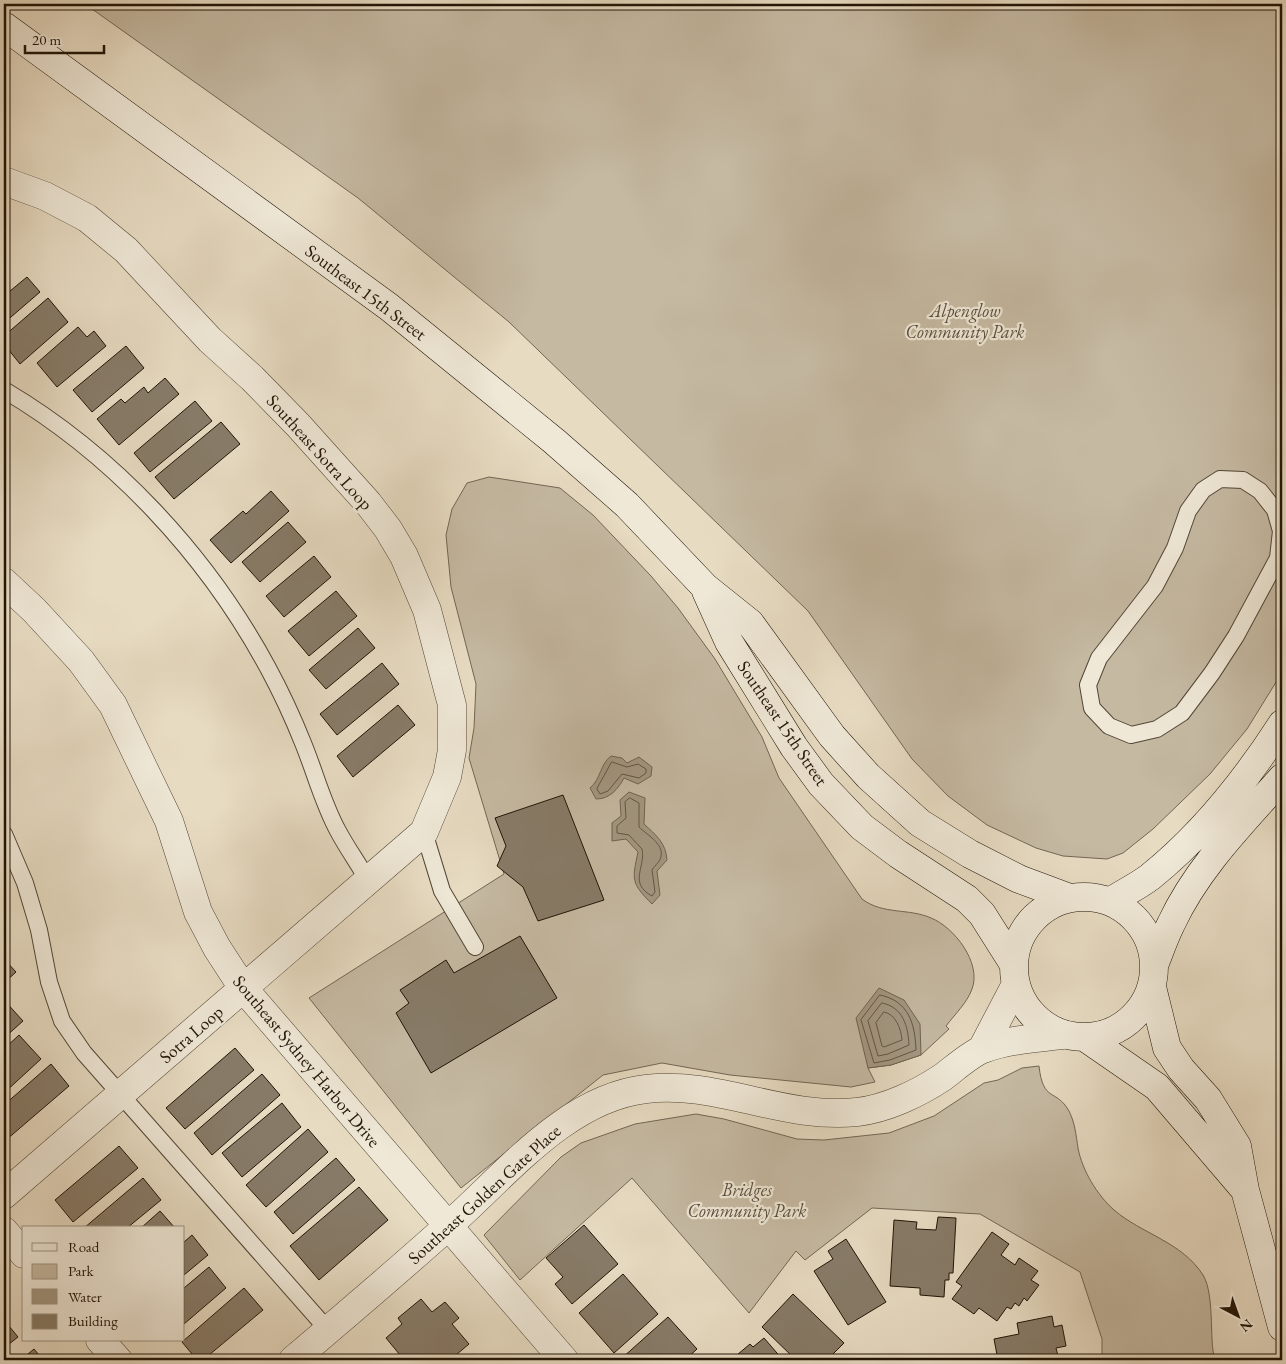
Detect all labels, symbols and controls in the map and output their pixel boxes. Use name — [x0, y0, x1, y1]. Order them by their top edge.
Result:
scale bar — [25, 22, 104, 54]
text: 20 m — [32, 30, 61, 49]
street label: Southeast 15th Street — [301, 239, 432, 345]
park label: Alpenglow Community Park — [906, 299, 1024, 344]
street label: Southeast Sotra Loop — [262, 389, 378, 515]
street label: Southeast 15th Street — [733, 656, 834, 790]
street label: Southeast Sydney Harbor Drive — [228, 970, 386, 1152]
street label: Sotra Loop — [154, 1000, 228, 1068]
street label: Southeast Golden Gate Place — [403, 1119, 565, 1269]
park label: Bridges Community Park — [688, 1178, 806, 1223]
legend — [22, 1226, 185, 1342]
text: Road — [68, 1237, 100, 1256]
text: Park — [68, 1261, 95, 1280]
text: Water — [68, 1287, 102, 1306]
north arrow — [1214, 1292, 1264, 1342]
text: Building — [68, 1311, 118, 1330]
text: N — [1236, 1315, 1257, 1337]

